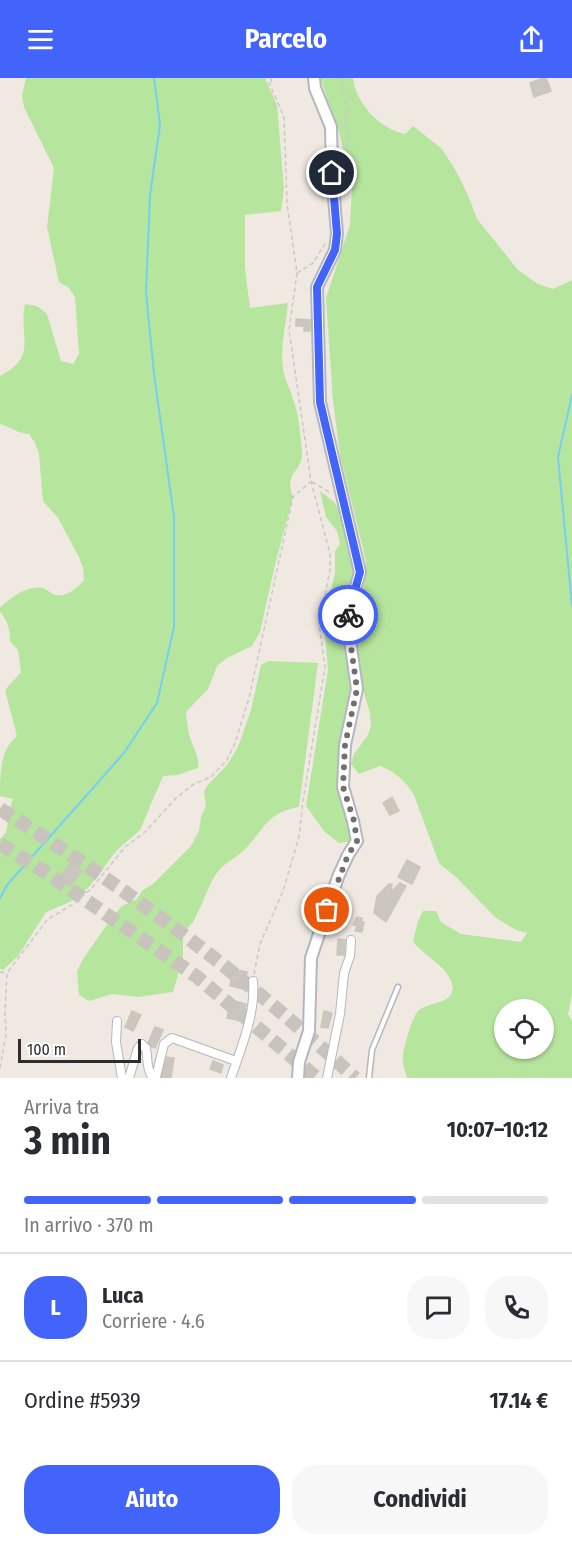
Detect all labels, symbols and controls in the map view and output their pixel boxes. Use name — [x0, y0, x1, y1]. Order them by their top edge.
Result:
icon: menu — [24, 23, 57, 56]
text: Parcelo — [245, 23, 327, 55]
icon: share — [515, 23, 548, 56]
pin — [306, 147, 357, 198]
icon: home — [315, 156, 348, 189]
courier — [318, 585, 378, 645]
icon: bike — [332, 599, 365, 632]
pin — [301, 884, 352, 935]
icon: bag — [310, 893, 343, 926]
map controls — [494, 999, 554, 1059]
button: locate — [494, 999, 554, 1059]
scale bar — [18, 1036, 141, 1064]
text: 100 m — [27, 1040, 66, 1059]
text: Arriva tra — [24, 1095, 99, 1119]
text: 10:07–10:12 — [447, 1116, 548, 1143]
text: 3 min — [24, 1118, 111, 1164]
text: In arrivo · 370 m — [24, 1213, 154, 1237]
button: chat — [407, 1276, 470, 1339]
button: phone — [485, 1276, 548, 1339]
text: Luca — [102, 1282, 144, 1309]
text: L — [50, 1294, 61, 1321]
text: Corriere · 4.6 — [102, 1309, 205, 1333]
text: Ordine #5939 — [24, 1387, 141, 1414]
text: 17.14 € — [490, 1387, 548, 1414]
button: Aiuto — [24, 1465, 280, 1534]
button: Condividi — [292, 1465, 548, 1534]

